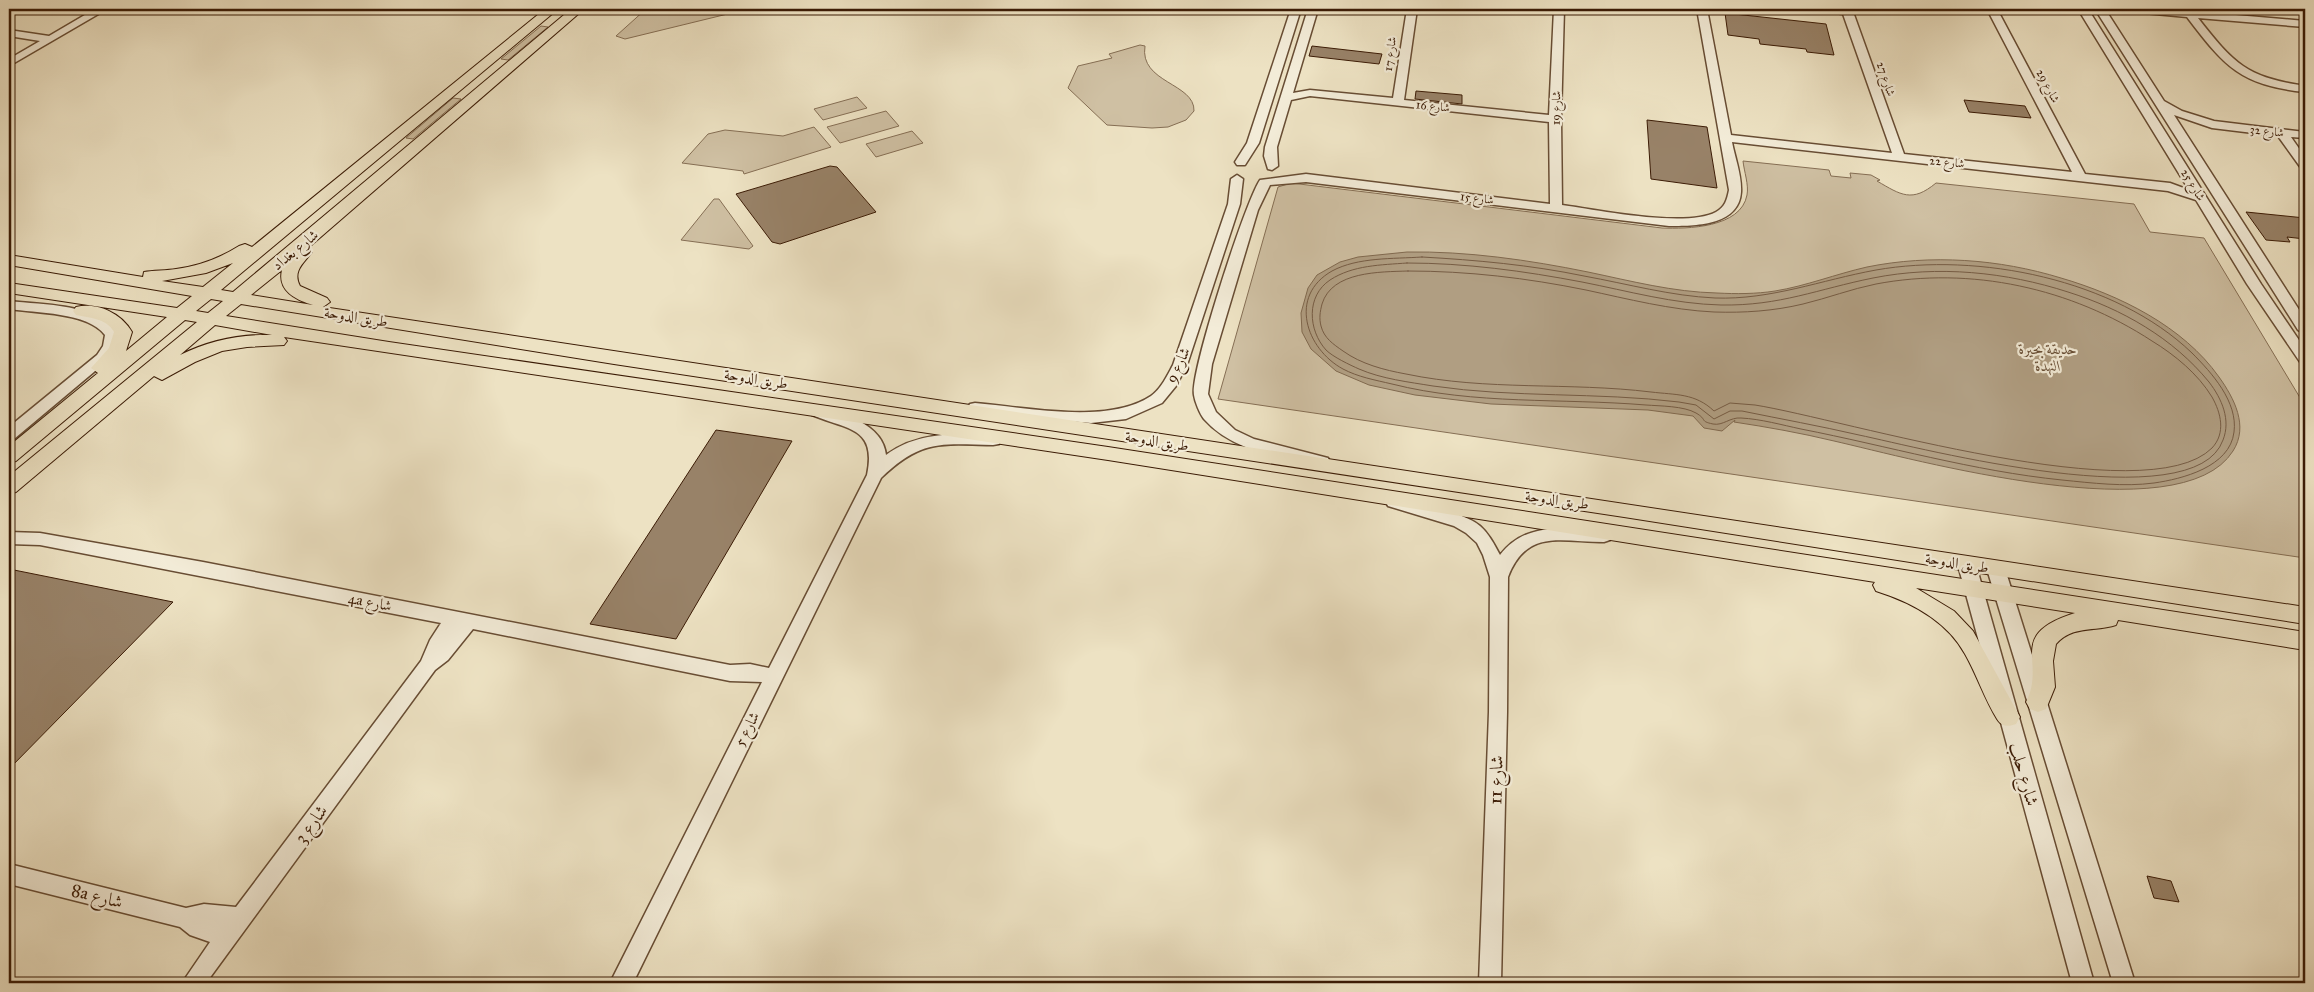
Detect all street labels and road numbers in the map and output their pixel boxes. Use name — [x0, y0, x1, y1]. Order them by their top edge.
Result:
street label: شارع 17 — [1381, 36, 1403, 73]
street label: شارع 27 — [1870, 60, 1898, 99]
street label: شارع 29 — [2030, 67, 2063, 107]
street label: شارع 19 — [1549, 90, 1567, 125]
street label: شارع 16 — [1415, 97, 1451, 119]
street label: شارع 32 — [2249, 122, 2285, 144]
street label: شارع 22 — [1928, 153, 1965, 175]
street label: شارع 25 — [2174, 167, 2208, 206]
street label: شارع 15 — [1459, 189, 1495, 211]
street label: شارع بغداد — [268, 226, 324, 277]
street label: طريق الدوحة — [323, 303, 389, 332]
street label: شارع 9 — [1162, 344, 1198, 387]
street label: طريق الدوحة — [723, 365, 789, 394]
street label: طريق الدوحة — [1124, 427, 1190, 456]
street label: طريق الدوحة — [1524, 487, 1590, 514]
street label: طريق الدوحة — [1924, 549, 1990, 578]
street label: 4a شارع — [346, 589, 393, 619]
street label: شارع 5 — [731, 709, 767, 751]
street label: شارع حلب — [2001, 739, 2044, 810]
street label: شارع 11 — [1484, 755, 1512, 805]
street label: شارع 3 — [290, 800, 336, 850]
street label: 8a شارع — [68, 879, 125, 917]

